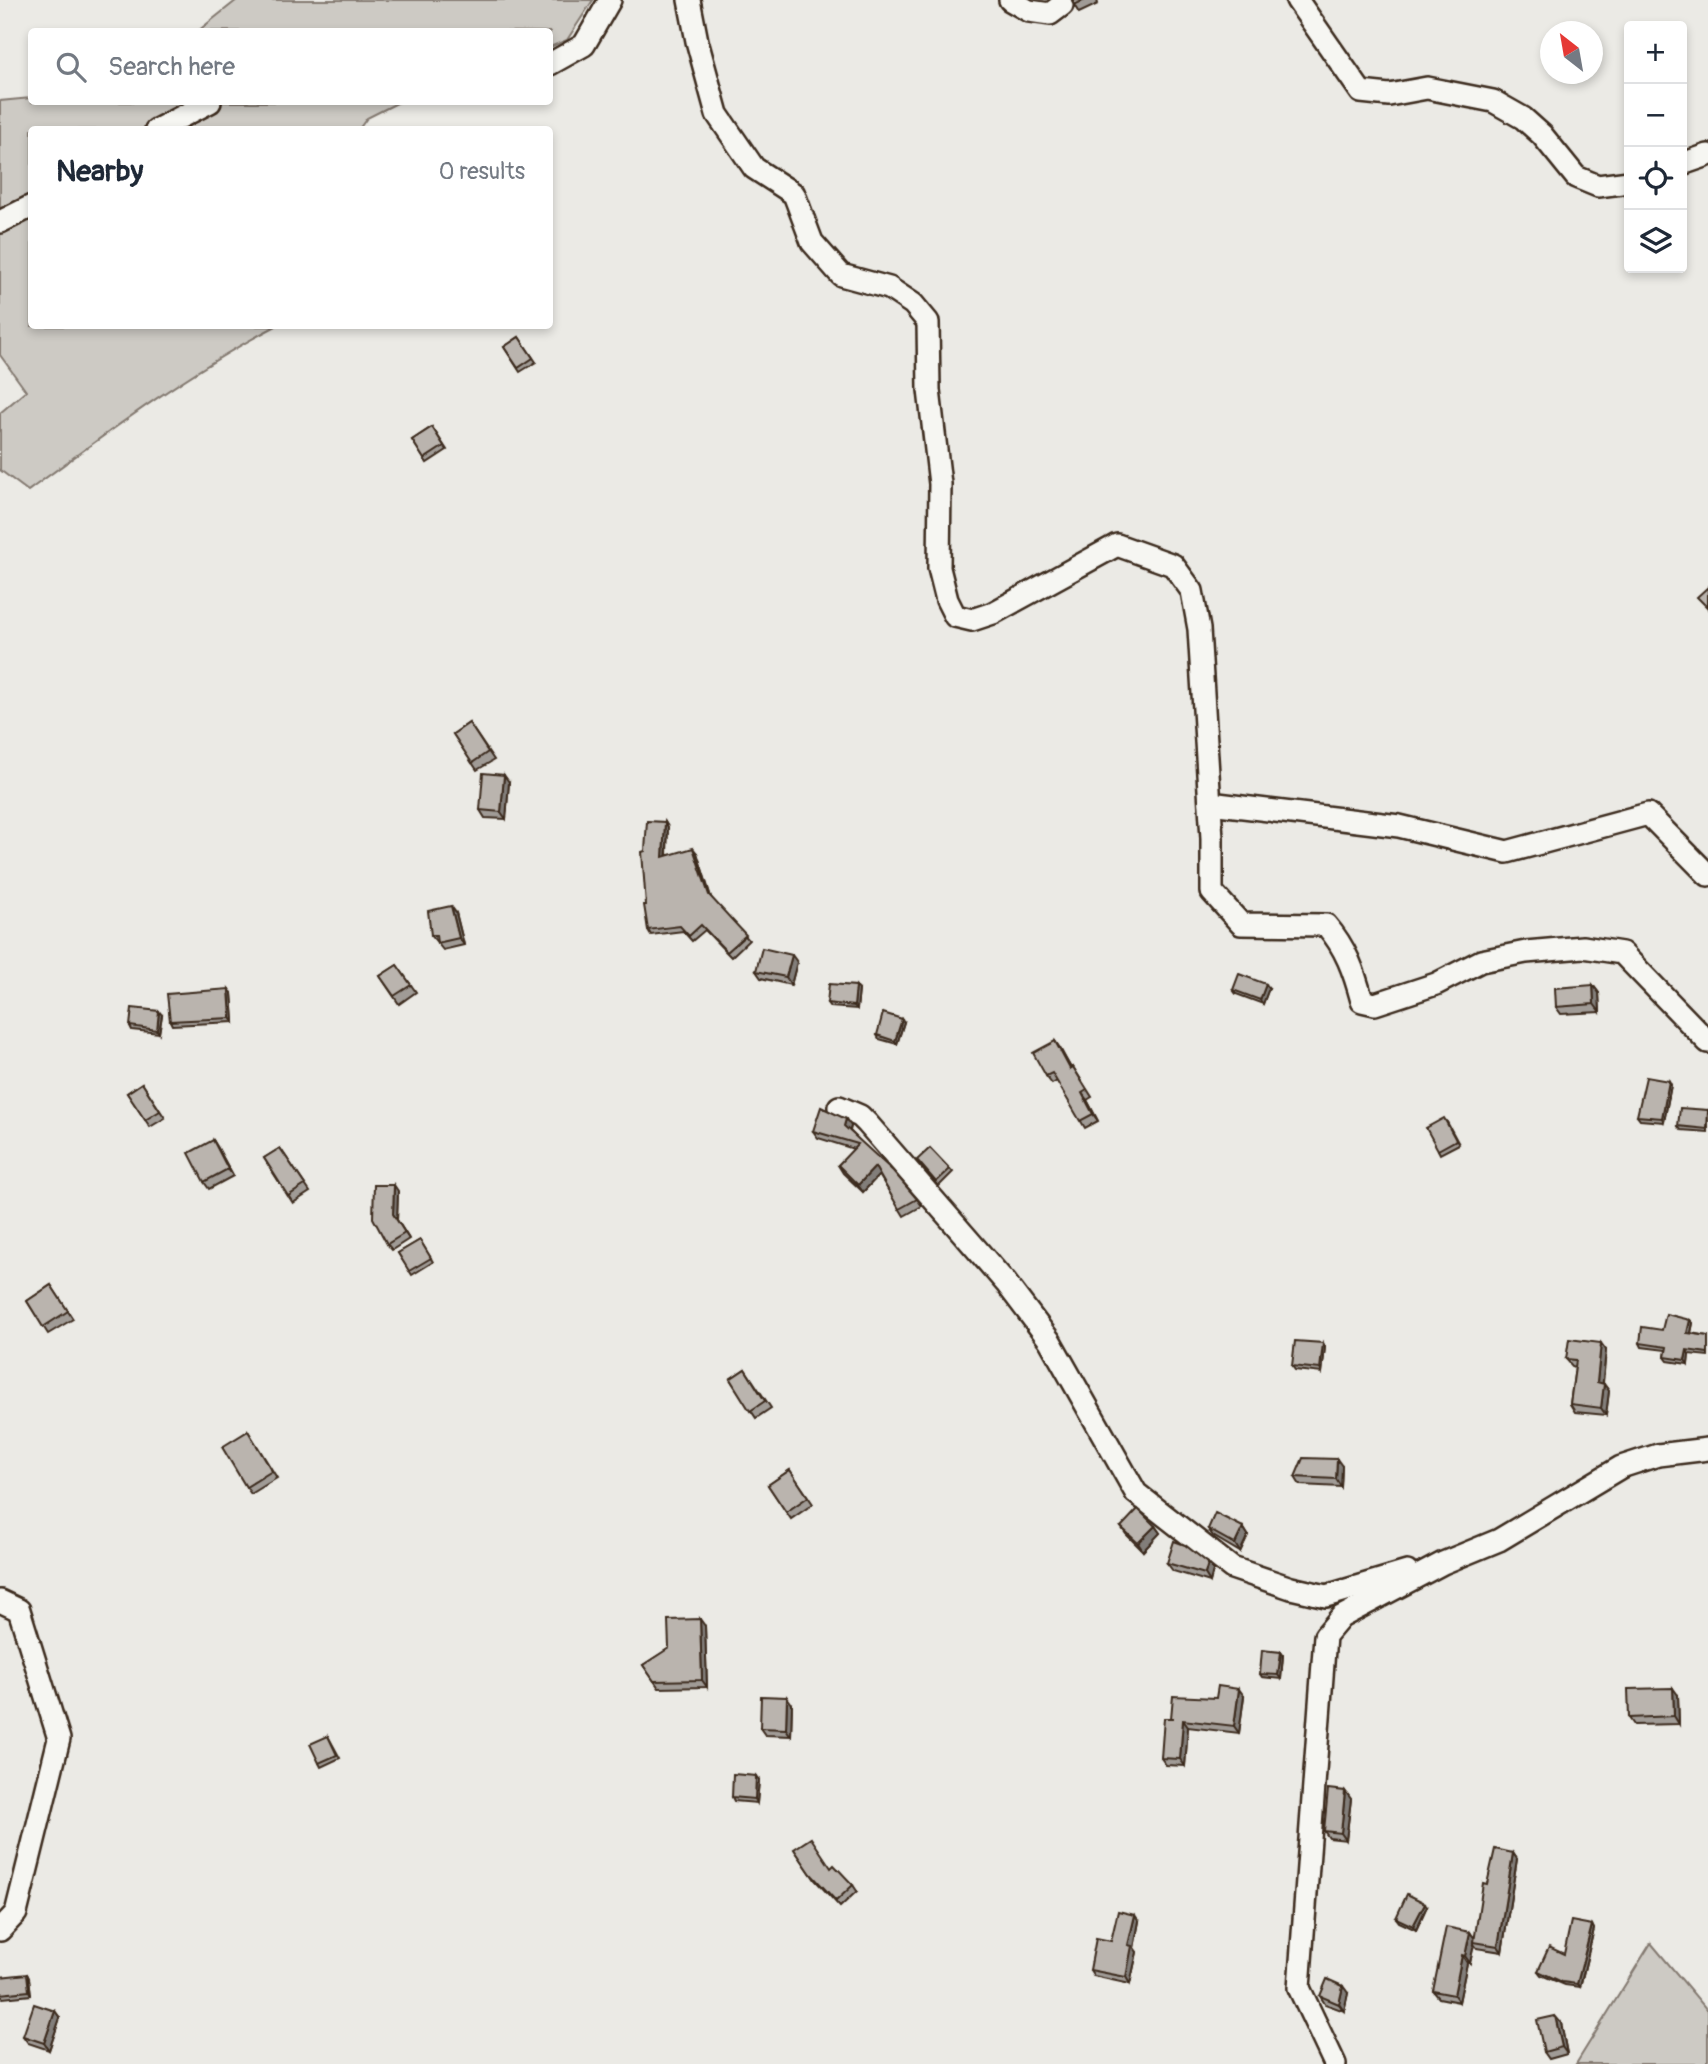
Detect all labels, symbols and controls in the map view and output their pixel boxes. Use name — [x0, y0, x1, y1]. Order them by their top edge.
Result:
north arrow — [1540, 21, 1603, 84]
map controls — [1624, 21, 1687, 273]
button: + — [1624, 21, 1687, 84]
search box — [28, 28, 553, 105]
icon: search — [52, 48, 90, 86]
text: Search here — [108, 51, 235, 83]
button: − — [1624, 84, 1687, 147]
button: locate — [1624, 147, 1687, 210]
text: Nearby — [56, 153, 143, 190]
text: 0 results — [439, 157, 525, 186]
button: layers — [1624, 210, 1687, 273]

